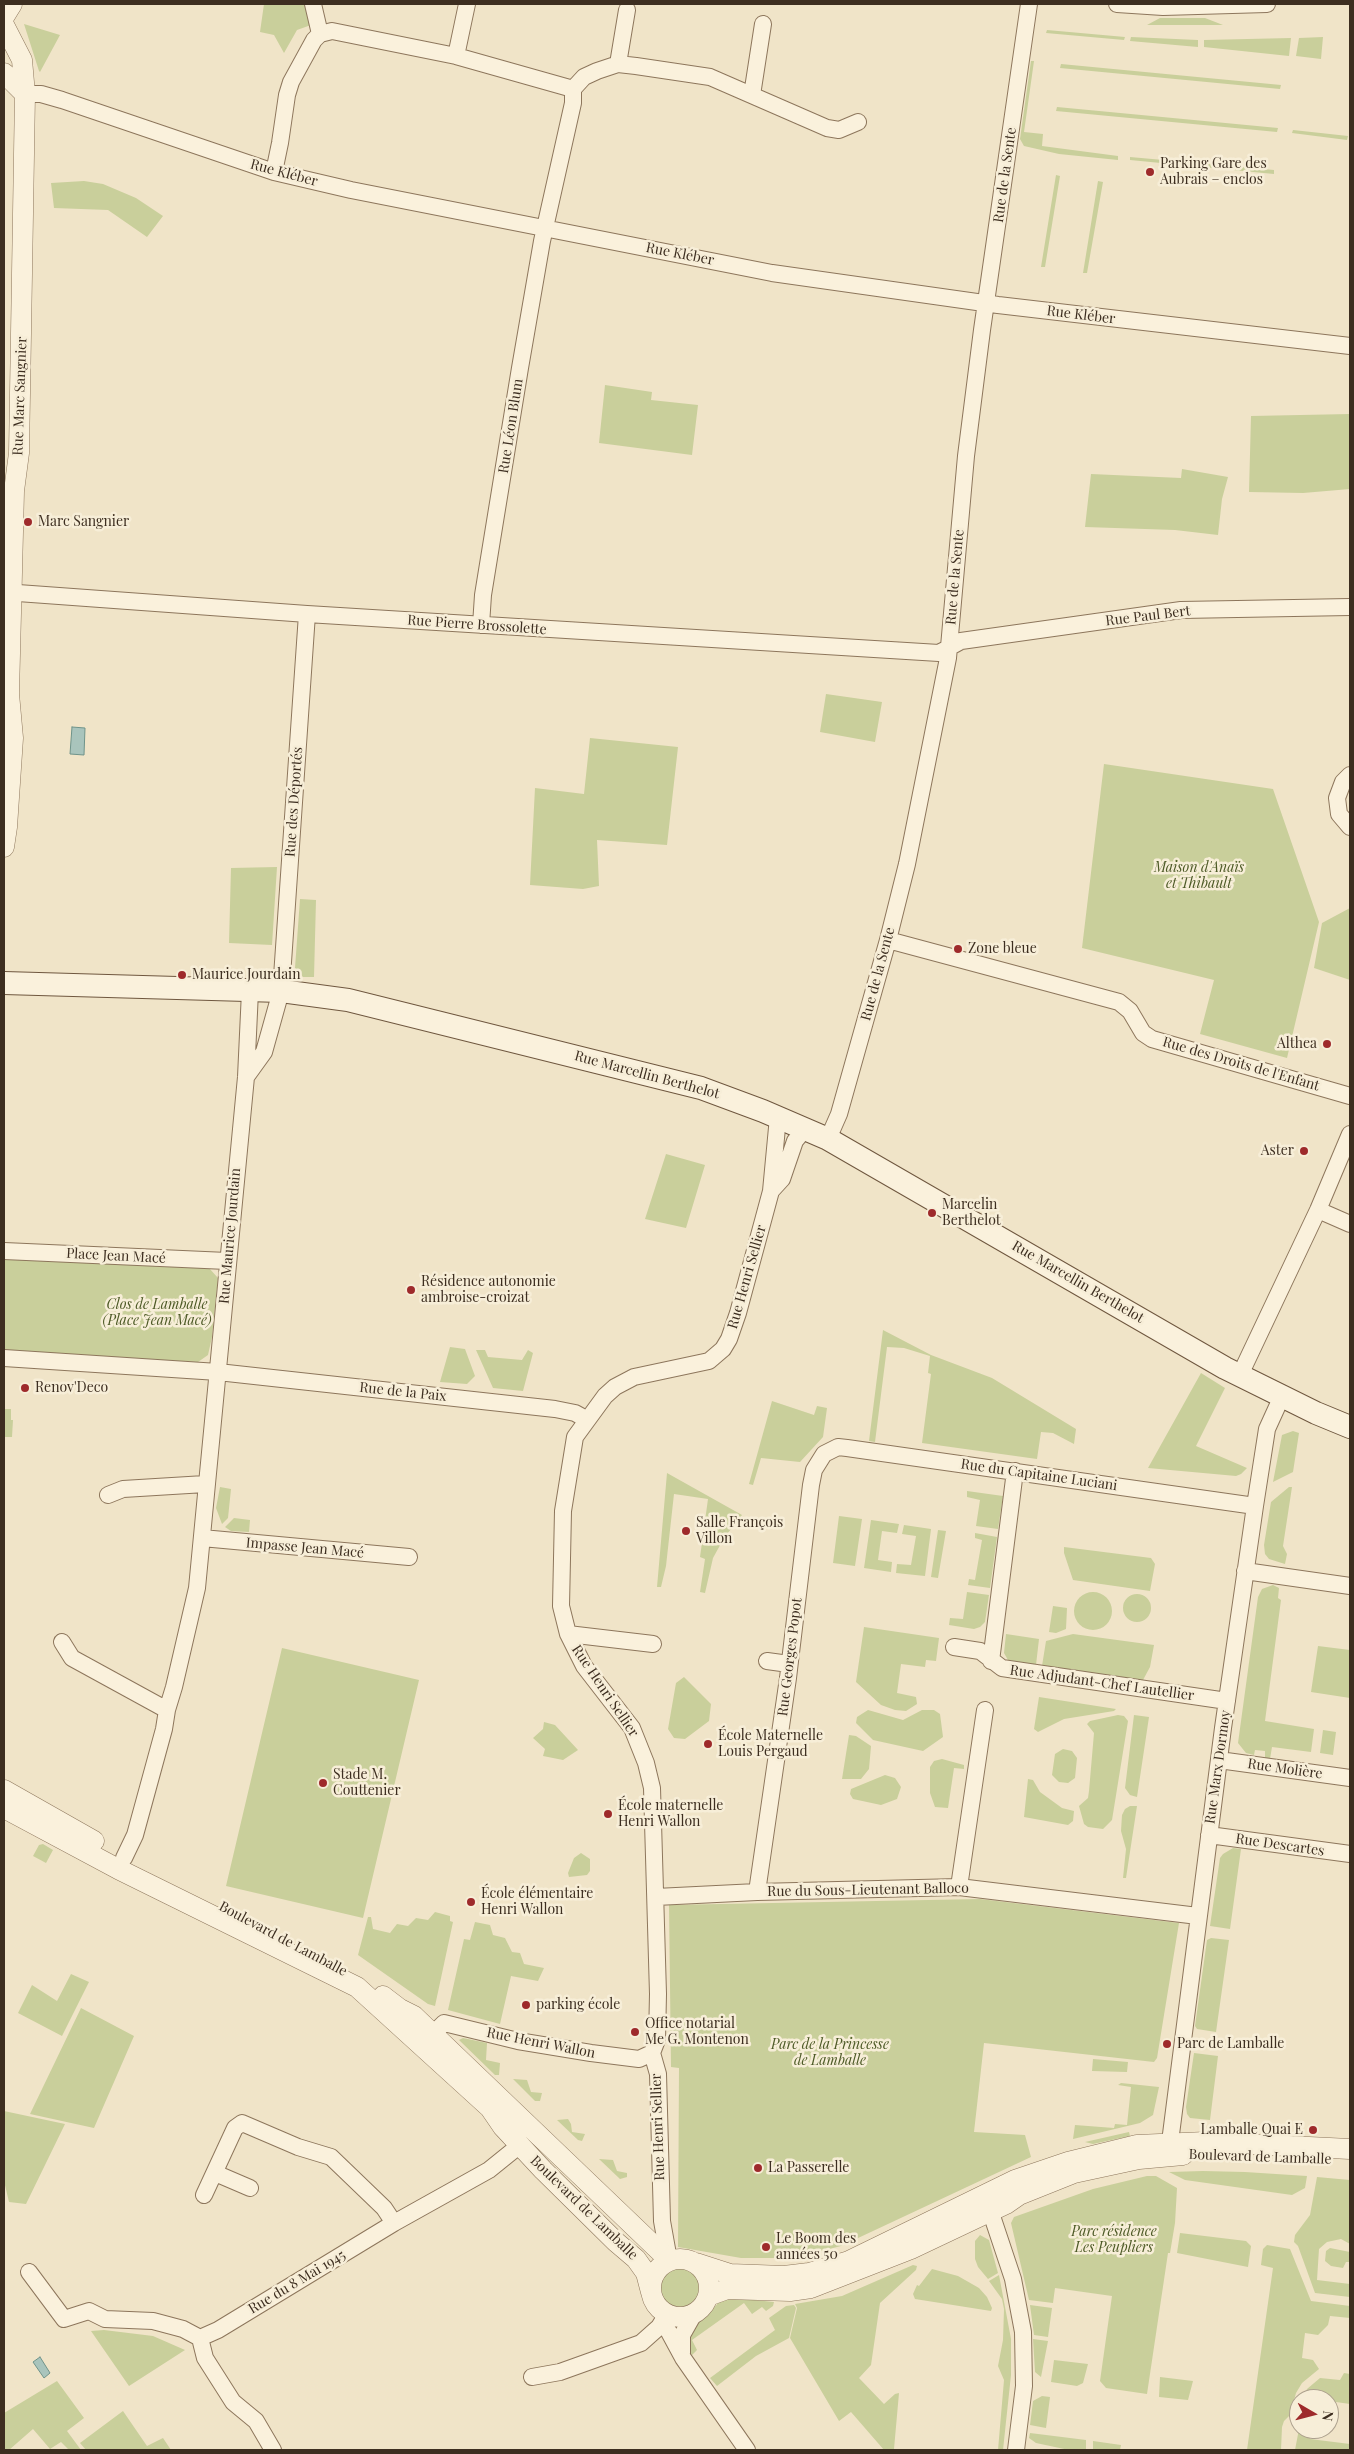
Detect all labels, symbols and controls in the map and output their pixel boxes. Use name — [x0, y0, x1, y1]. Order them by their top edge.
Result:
street label: Rue de la Sente — [990, 126, 1020, 224]
street label: Rue Kléber — [248, 156, 320, 190]
place label: Parking Gare des Aubrais – enclos — [1160, 156, 1267, 188]
marker: Parking Gare des Aubrais – enclos — [1144, 166, 1156, 178]
street label: Rue Kléber — [644, 239, 716, 269]
street label: Rue Kléber — [1046, 302, 1116, 328]
street label: Rue Marc Sangnier — [10, 336, 30, 456]
street label: Rue Léon Blum — [495, 377, 527, 475]
place label: Marc Sangnier — [38, 514, 129, 530]
marker: Marc Sangnier — [22, 516, 34, 528]
street label: Rue de la Sente — [942, 528, 968, 626]
street label: Rue Paul Bert — [1105, 602, 1191, 630]
street label: Rue Pierre Brossolette — [407, 612, 547, 638]
street label: Rue des Déportés — [282, 746, 306, 858]
park label: Maison d'Anaïs et Thibault — [1154, 860, 1244, 892]
street label: Rue de la Sente — [857, 925, 899, 1023]
place label: Zone bleue — [968, 941, 1037, 957]
marker: Zone bleue — [952, 943, 964, 955]
place label: Maurice Jourdain — [192, 967, 301, 983]
marker: Maurice Jourdain — [176, 969, 188, 981]
street label: Rue des Droits de l'Enfant — [1161, 1034, 1321, 1094]
place label: Althea — [1277, 1036, 1317, 1052]
marker: Althea — [1321, 1038, 1333, 1050]
street label: Rue Marcellin Berthelot — [573, 1048, 721, 1102]
place label: Aster — [1261, 1143, 1294, 1159]
marker: Aster — [1298, 1145, 1310, 1157]
street label: Rue Maurice Jourdain — [216, 1167, 244, 1305]
place label: Marcelin Berthelot — [942, 1197, 1001, 1230]
marker: Marcelin Berthelot — [926, 1207, 938, 1219]
street label: Rue Henri Sellier — [724, 1223, 770, 1331]
street label: Rue Marcellin Berthelot — [1009, 1237, 1147, 1327]
street label: Place Jean Macé — [66, 1245, 166, 1267]
place label: Résidence autonomie ambroise-croizat — [421, 1274, 556, 1306]
marker: Résidence autonomie ambroise-croizat — [405, 1284, 417, 1296]
park label: Clos de Lamballe (Place Jean Macé) — [102, 1297, 212, 1330]
street label: Rue de la Paix — [359, 1379, 447, 1405]
place label: Renov'Deco — [35, 1380, 108, 1396]
marker: Renov'Deco — [19, 1382, 31, 1394]
street label: Rue du Capitaine Luciani — [960, 1456, 1118, 1494]
place label: Salle François Villon — [696, 1515, 783, 1548]
marker: Salle François Villon — [680, 1525, 692, 1537]
street label: Impasse Jean Macé — [245, 1534, 365, 1562]
street label: Rue Georges Popot — [774, 1597, 806, 1717]
street label: Rue Henri Sellier — [568, 1642, 642, 1740]
street label: Rue Adjudant-Chef Lautellier — [1009, 1662, 1195, 1704]
street label: Rue Marx Dormoy — [1202, 1709, 1234, 1825]
place label: École Maternelle Louis Pergaud — [718, 1728, 823, 1760]
marker: École Maternelle Louis Pergaud — [702, 1738, 714, 1750]
street label: Rue Molière — [1246, 1755, 1324, 1783]
place label: Stade M. Couttenier — [333, 1767, 401, 1800]
marker: Stade M. Couttenier — [317, 1777, 329, 1789]
place label: École maternelle Henri Wallon — [618, 1798, 723, 1830]
marker: École maternelle Henri Wallon — [602, 1808, 614, 1820]
street label: Rue Descartes — [1234, 1830, 1326, 1860]
street label: Rue du Sous-Lieutenant Balloco — [767, 1880, 969, 1900]
place label: École élémentaire Henri Wallon — [481, 1886, 593, 1918]
marker: École élémentaire Henri Wallon — [465, 1896, 477, 1908]
street label: Boulevard de Lamballe — [216, 1898, 350, 1980]
place label: parking école — [536, 1997, 620, 2013]
marker: parking école — [520, 1999, 532, 2011]
place label: Office notarial Me G. Montenon — [645, 2016, 749, 2048]
street label: Rue Henri Wallon — [485, 2024, 597, 2062]
marker: Office notarial Me G. Montenon — [629, 2026, 641, 2038]
place label: Parc de Lamballe — [1177, 2036, 1284, 2052]
park label: Parc de la Princesse de Lamballe — [771, 2037, 889, 2070]
marker: Parc de Lamballe — [1161, 2038, 1173, 2050]
street label: Rue Henri Sellier — [648, 2073, 668, 2181]
place label: Lamballe Quai E — [1200, 2122, 1303, 2138]
marker: Lamballe Quai E — [1307, 2124, 1319, 2136]
street label: Boulevard de Lamballe — [1188, 2146, 1332, 2168]
street label: Boulevard de Lamballe — [527, 2152, 641, 2264]
place label: La Passerelle — [768, 2160, 849, 2176]
marker: La Passerelle — [752, 2162, 764, 2174]
park label: Parc résidence Les Peupliers — [1071, 2224, 1157, 2256]
place label: Le Boom des années 50 — [776, 2231, 856, 2264]
marker: Le Boom des années 50 — [760, 2241, 772, 2253]
street label: Rue du 8 Mai 1945 — [246, 2246, 348, 2318]
north arrow — [1289, 2389, 1339, 2439]
text: N — [1318, 2410, 1338, 2422]

